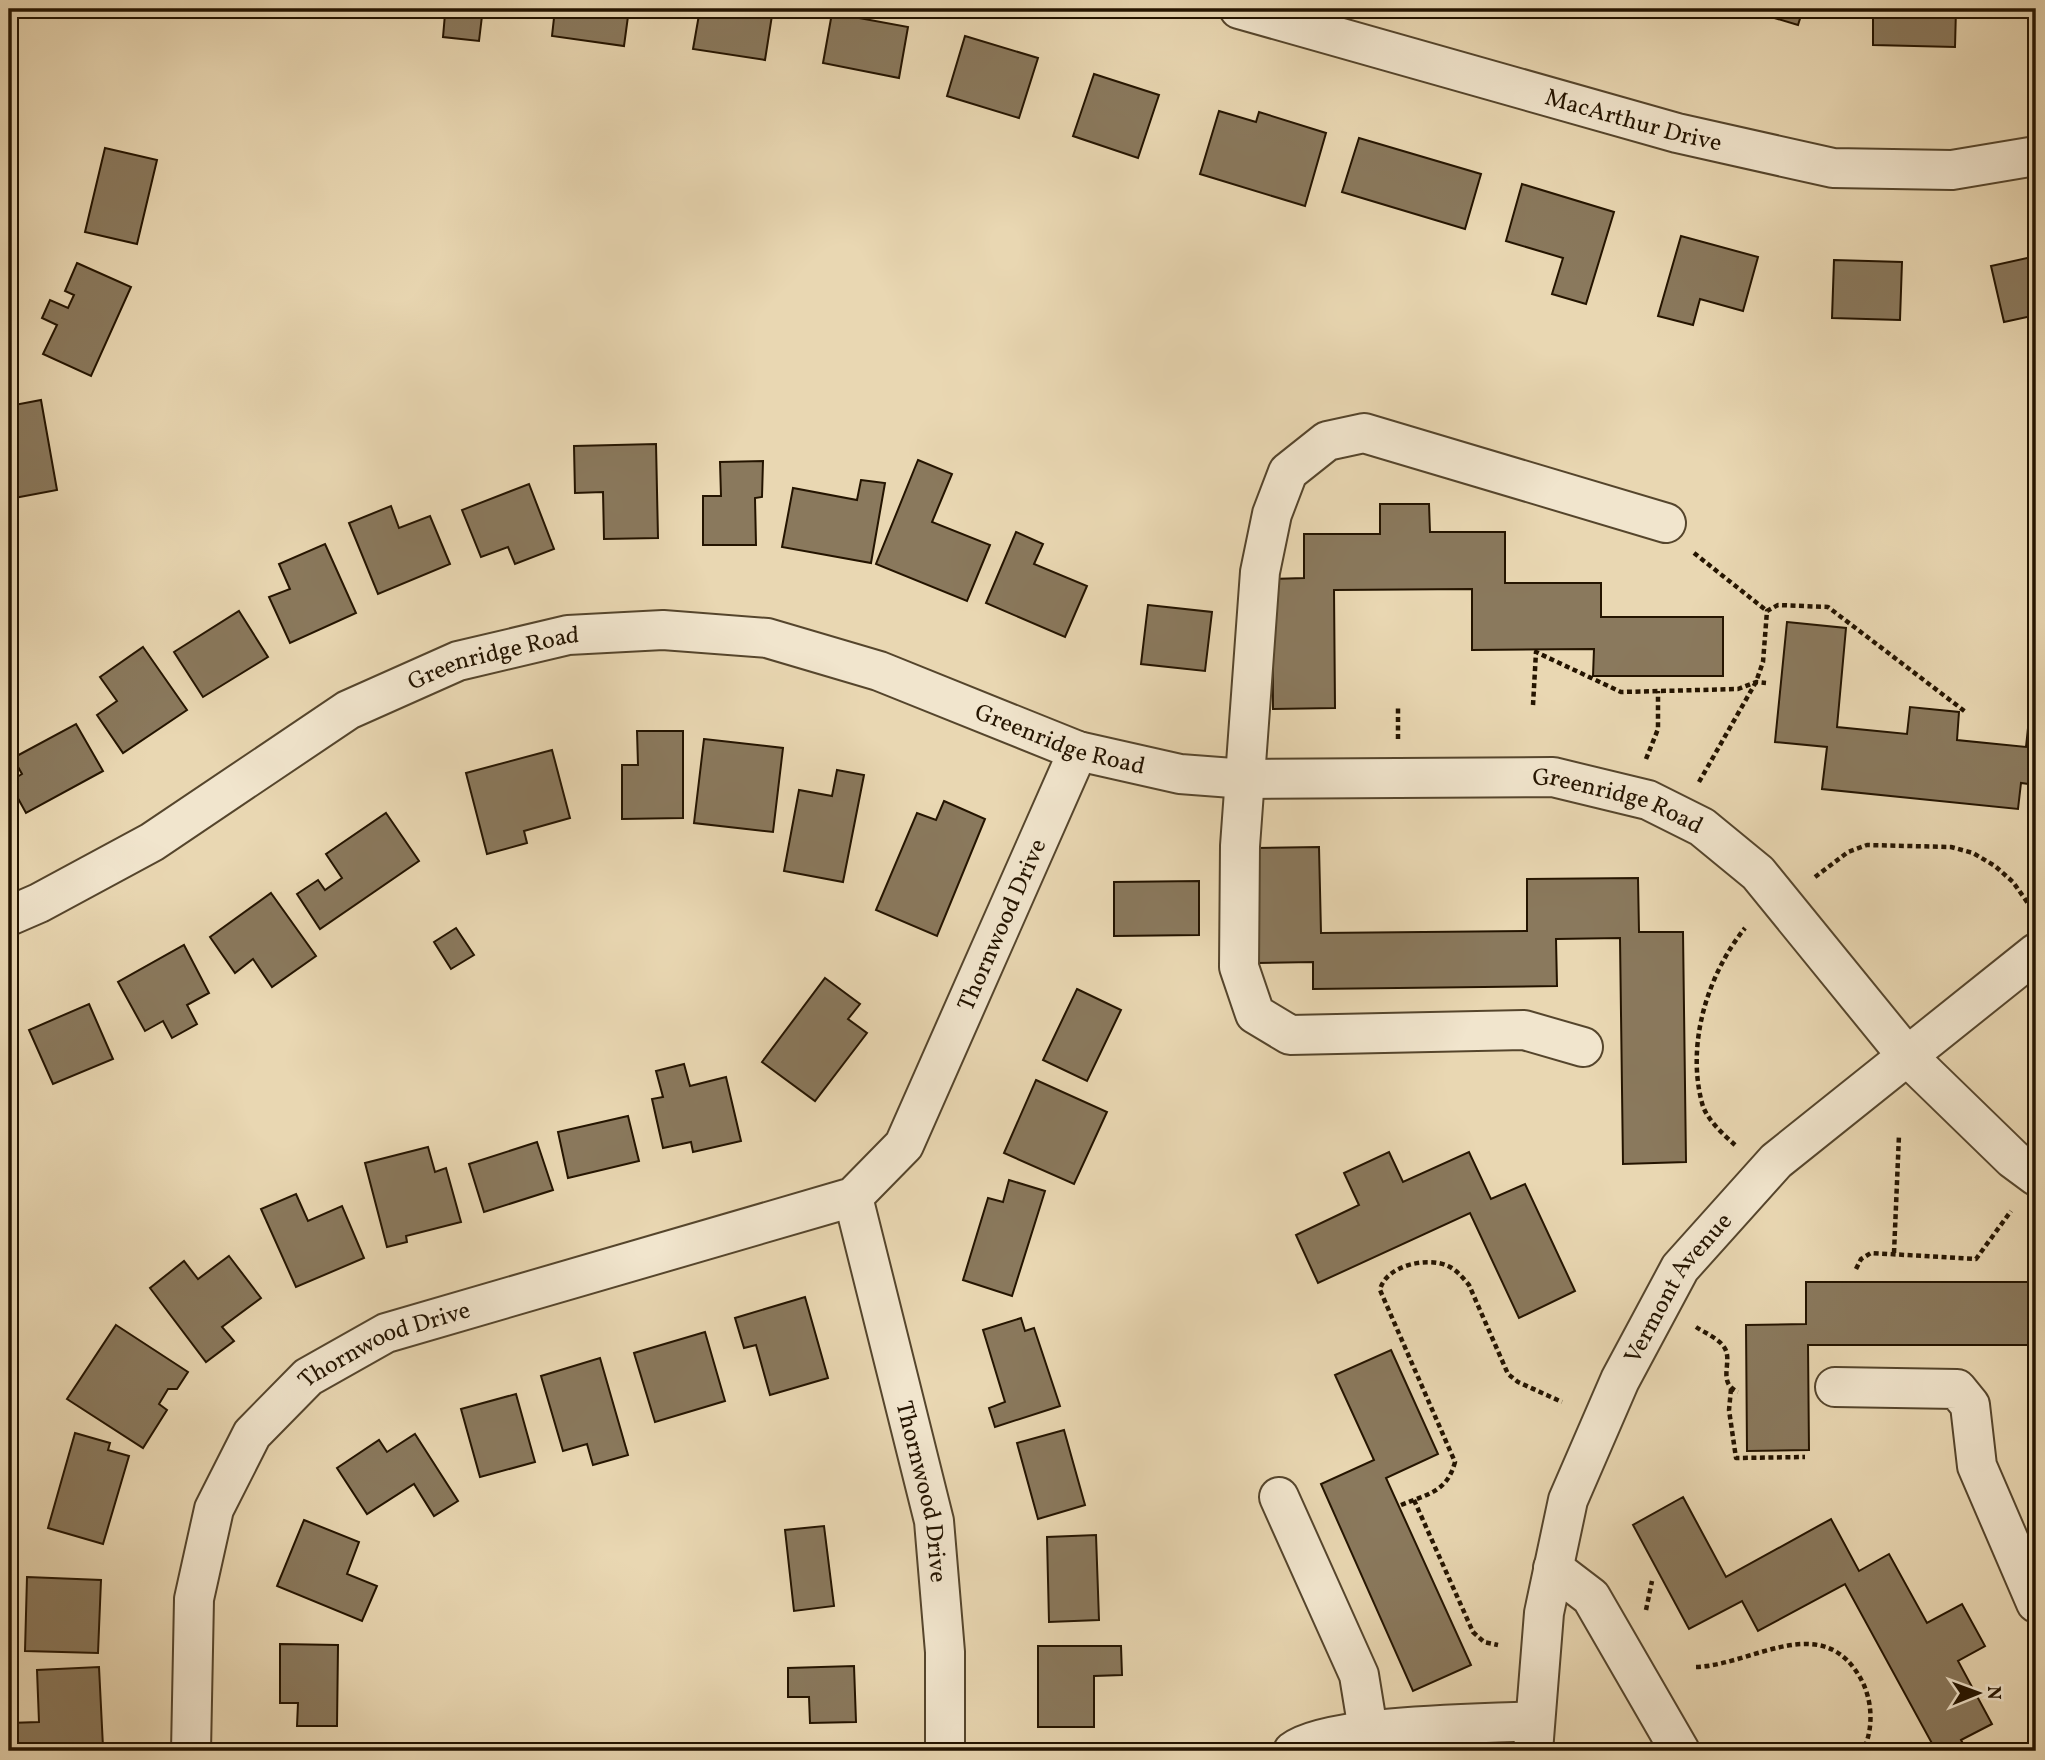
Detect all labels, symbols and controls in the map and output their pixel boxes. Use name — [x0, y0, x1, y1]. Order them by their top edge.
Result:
street label: MacArthur Drive — [1541, 81, 1725, 162]
street label: Greenridge Road — [403, 619, 580, 700]
street label: Greenridge Road — [969, 696, 1148, 785]
street label: Greenridge Road — [1532, 762, 1708, 844]
street label: Thornwood Drive — [950, 834, 1056, 1017]
street label: Vermont Avenue — [1617, 1206, 1741, 1370]
street label: Thornwood Drive — [291, 1294, 475, 1397]
street label: Thornwood Drive — [886, 1398, 954, 1584]
north arrow — [1944, 1658, 2014, 1728]
text: N — [1980, 1686, 2006, 1700]

